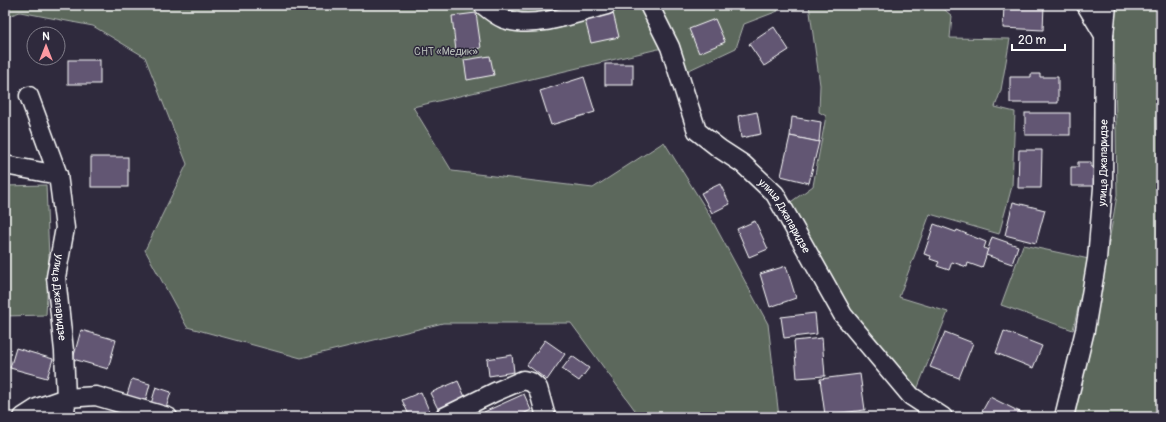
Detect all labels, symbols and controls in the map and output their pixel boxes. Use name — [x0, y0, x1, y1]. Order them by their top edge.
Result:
north arrow — [26, 26, 66, 66]
scale bar — [1012, 26, 1065, 52]
text: N — [42, 30, 50, 43]
text: 20 m — [1018, 33, 1047, 48]
park label: СНТ «Медик» — [414, 45, 478, 58]
street label: улица Джапаридзе — [1095, 119, 1110, 208]
street label: улица Джапаридзе — [755, 175, 814, 256]
street label: улица Джапаридзе — [49, 252, 69, 342]

